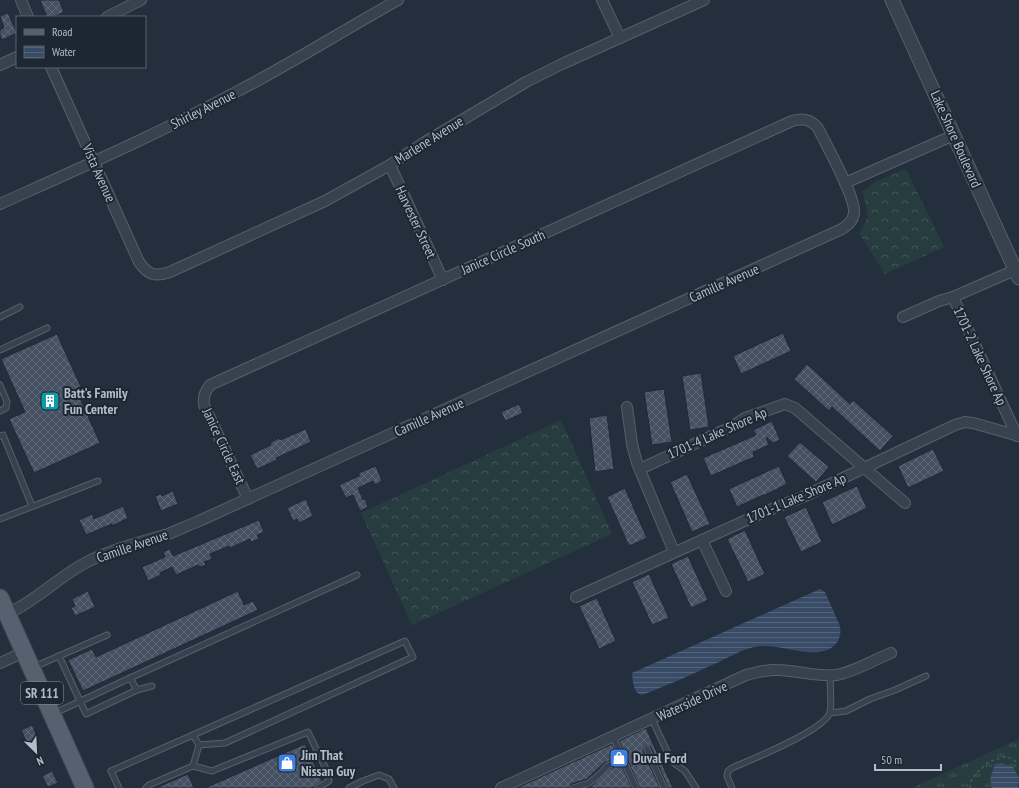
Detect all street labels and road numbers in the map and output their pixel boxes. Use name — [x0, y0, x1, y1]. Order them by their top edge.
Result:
street label: Shirley Avenue — [167, 85, 239, 133]
street label: Lake Shore Boulevard — [927, 88, 985, 190]
street label: Marlene Avenue — [391, 112, 467, 168]
street label: Vista Avenue — [78, 140, 120, 205]
street label: Harvester Street — [391, 183, 441, 261]
street label: Janice Circle South — [457, 225, 548, 279]
street label: Camille Avenue — [686, 260, 762, 306]
street label: 1701-2 Lake Shore Ap — [949, 304, 1011, 408]
street label: Camille Avenue — [391, 394, 467, 440]
street label: 1701-4 Lake Shore Ap — [665, 403, 769, 463]
street label: Janice Circle East — [198, 404, 250, 487]
street label: 1701-1 Lake Shore Ap — [743, 469, 849, 527]
street label: Camille Avenue — [94, 525, 170, 567]
street label: Waterside Drive — [654, 677, 730, 725]
road number: SR 111 — [21, 682, 63, 704]

